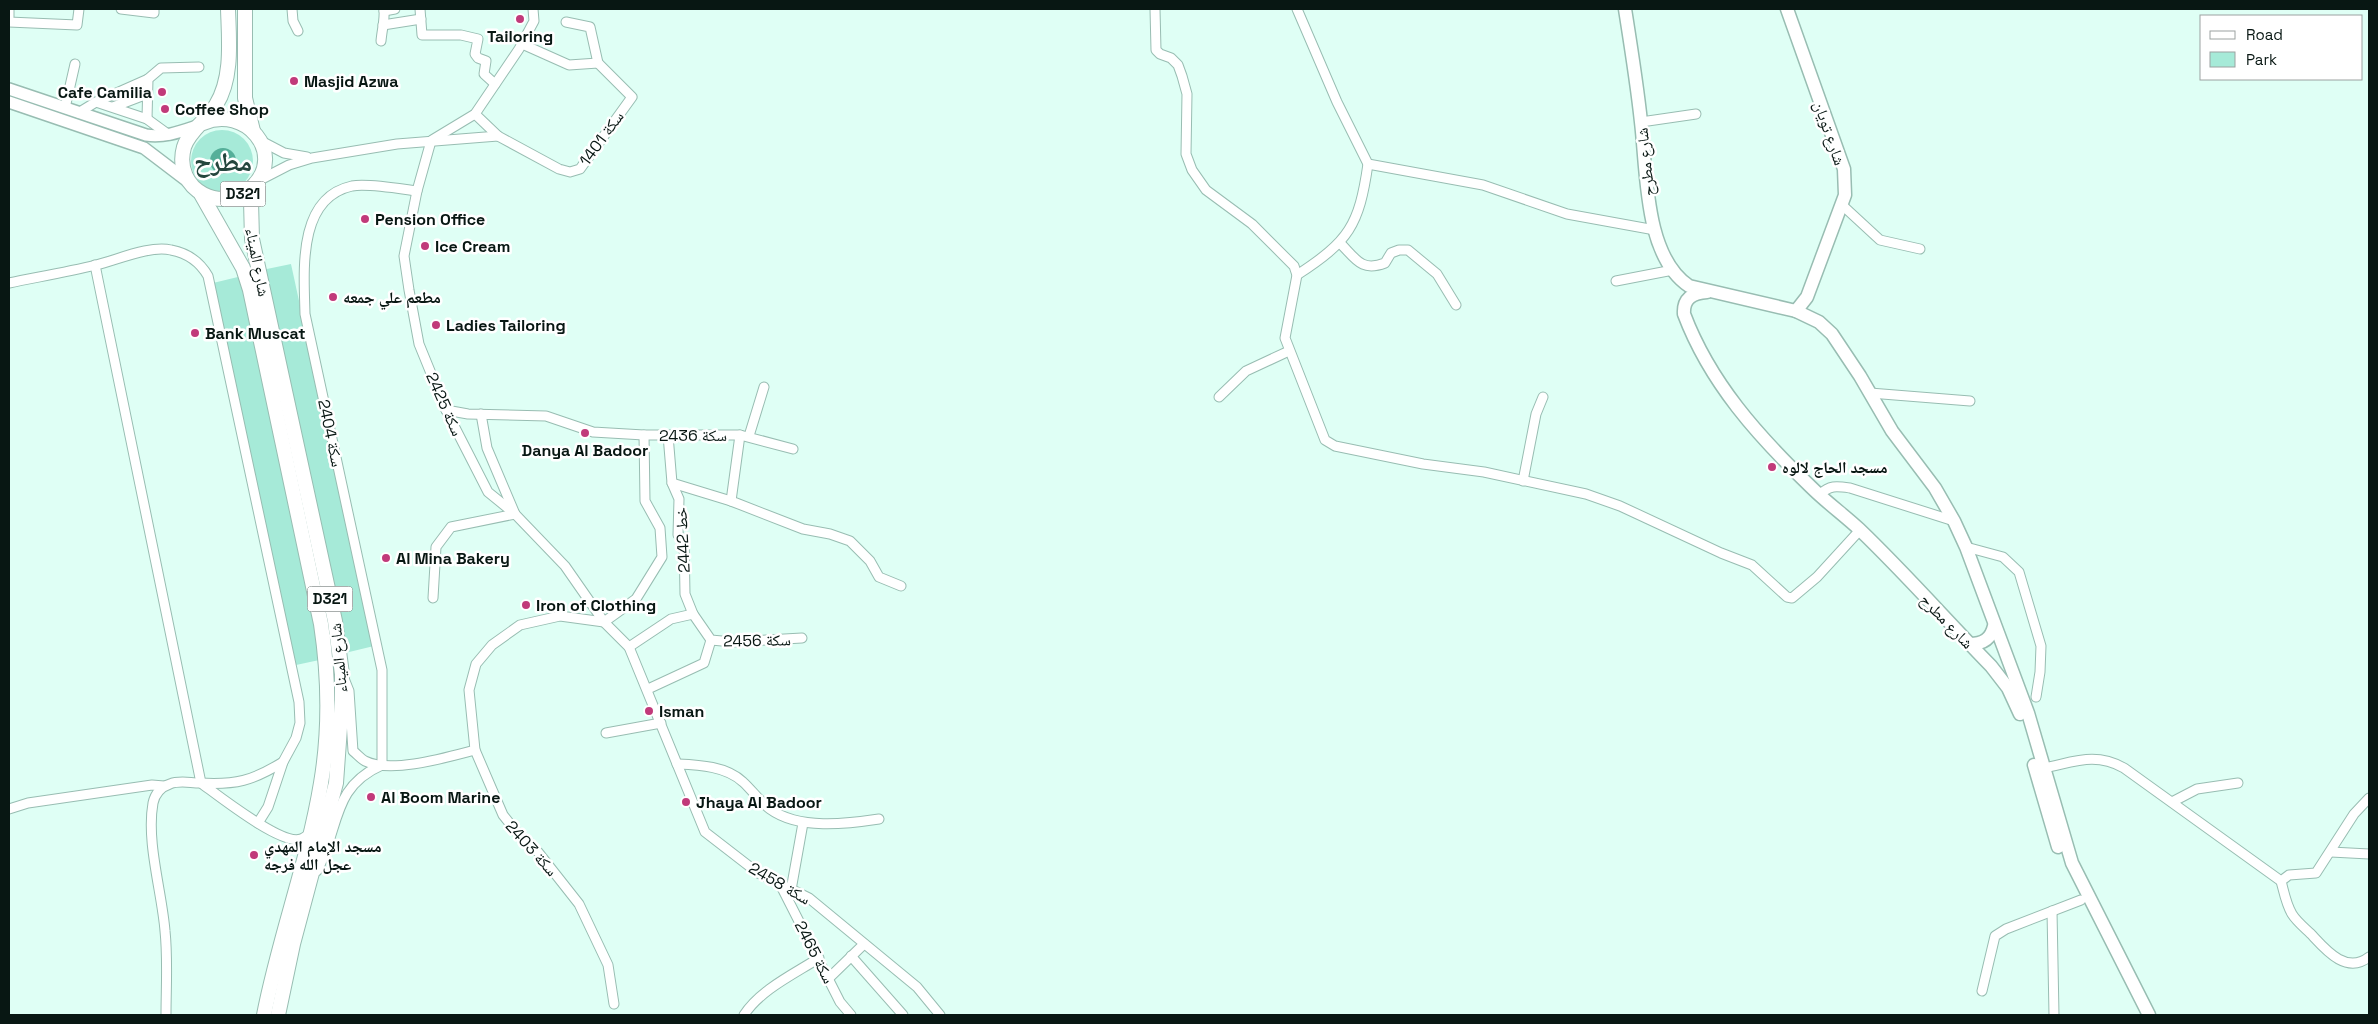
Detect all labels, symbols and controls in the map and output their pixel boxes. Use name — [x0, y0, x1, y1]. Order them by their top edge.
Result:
marker: Tailoring — [514, 13, 526, 25]
legend — [2200, 15, 2363, 80]
text: Road — [2246, 25, 2283, 44]
place label: Tailoring — [487, 26, 553, 47]
text: Park — [2246, 50, 2277, 69]
place label: Masjid Azwa — [304, 71, 399, 92]
marker: Masjid Azwa — [288, 75, 300, 87]
place label: Cafe Camilia — [58, 82, 152, 103]
marker: Cafe Camilia — [156, 86, 168, 98]
street label: شارع تويان — [1809, 98, 1850, 168]
place label: Coffee Shop — [175, 99, 269, 120]
marker: Coffee Shop — [159, 103, 171, 115]
street label: 1401 سكة — [574, 107, 628, 170]
street label: شارع مطرح — [1631, 127, 1660, 197]
district label: مطرح — [194, 145, 252, 179]
road number: D321 — [220, 182, 266, 206]
place label: Pension Office — [375, 209, 485, 230]
marker: Pension Office — [359, 213, 371, 225]
street label: شارع الميناء — [241, 226, 274, 298]
place label: Ice Cream — [435, 236, 510, 257]
marker: Ice Cream — [419, 240, 431, 252]
place label: مطعم علي جمعه — [343, 287, 441, 310]
marker: مطعم علي جمعه — [327, 291, 339, 303]
place label: Ladies Tailoring — [446, 315, 566, 336]
marker: Ladies Tailoring — [430, 319, 442, 331]
place label: Bank Muscat — [205, 323, 306, 344]
marker: Bank Muscat — [189, 327, 201, 339]
street label: سكة 2425 — [421, 369, 468, 439]
street label: سكة 2404 — [313, 397, 348, 469]
street label: سكة 2436 — [659, 425, 727, 446]
marker: Danya Al Badoor — [579, 427, 591, 439]
place label: Danya Al Badoor — [522, 440, 648, 461]
place label: مسجد الحاج لالوه — [1782, 457, 1888, 478]
marker: مسجد الحاج لالوه — [1766, 461, 1778, 473]
street label: 2442 خط — [670, 507, 695, 573]
place label: Al Mina Bakery — [396, 548, 510, 569]
marker: Al Mina Bakery — [380, 552, 392, 564]
road number: D321 — [308, 586, 352, 612]
street label: شارع مطرح — [1915, 589, 1978, 653]
place label: Iron of Clothing — [536, 595, 656, 616]
marker: Iron of Clothing — [520, 599, 532, 611]
street label: شارع الميناء — [325, 622, 352, 694]
street label: سكة 2456 — [723, 629, 791, 652]
place label: Isman — [659, 701, 704, 722]
marker: Isman — [643, 705, 655, 717]
place label: Al Boom Marine — [381, 787, 500, 808]
marker: Al Boom Marine — [365, 791, 377, 803]
place label: Jhaya Al Badoor — [696, 792, 822, 813]
marker: Jhaya Al Badoor — [680, 796, 692, 808]
street label: سكة 2403 — [501, 816, 562, 881]
place label: مسجد الإمام المهدي عجل الله فرجه — [264, 836, 382, 875]
marker: مسجد الإمام المهدي عجل الله فرجه — [248, 849, 260, 861]
street label: سكة 2458 — [745, 857, 814, 910]
street label: سكة 2465 — [790, 917, 839, 987]

